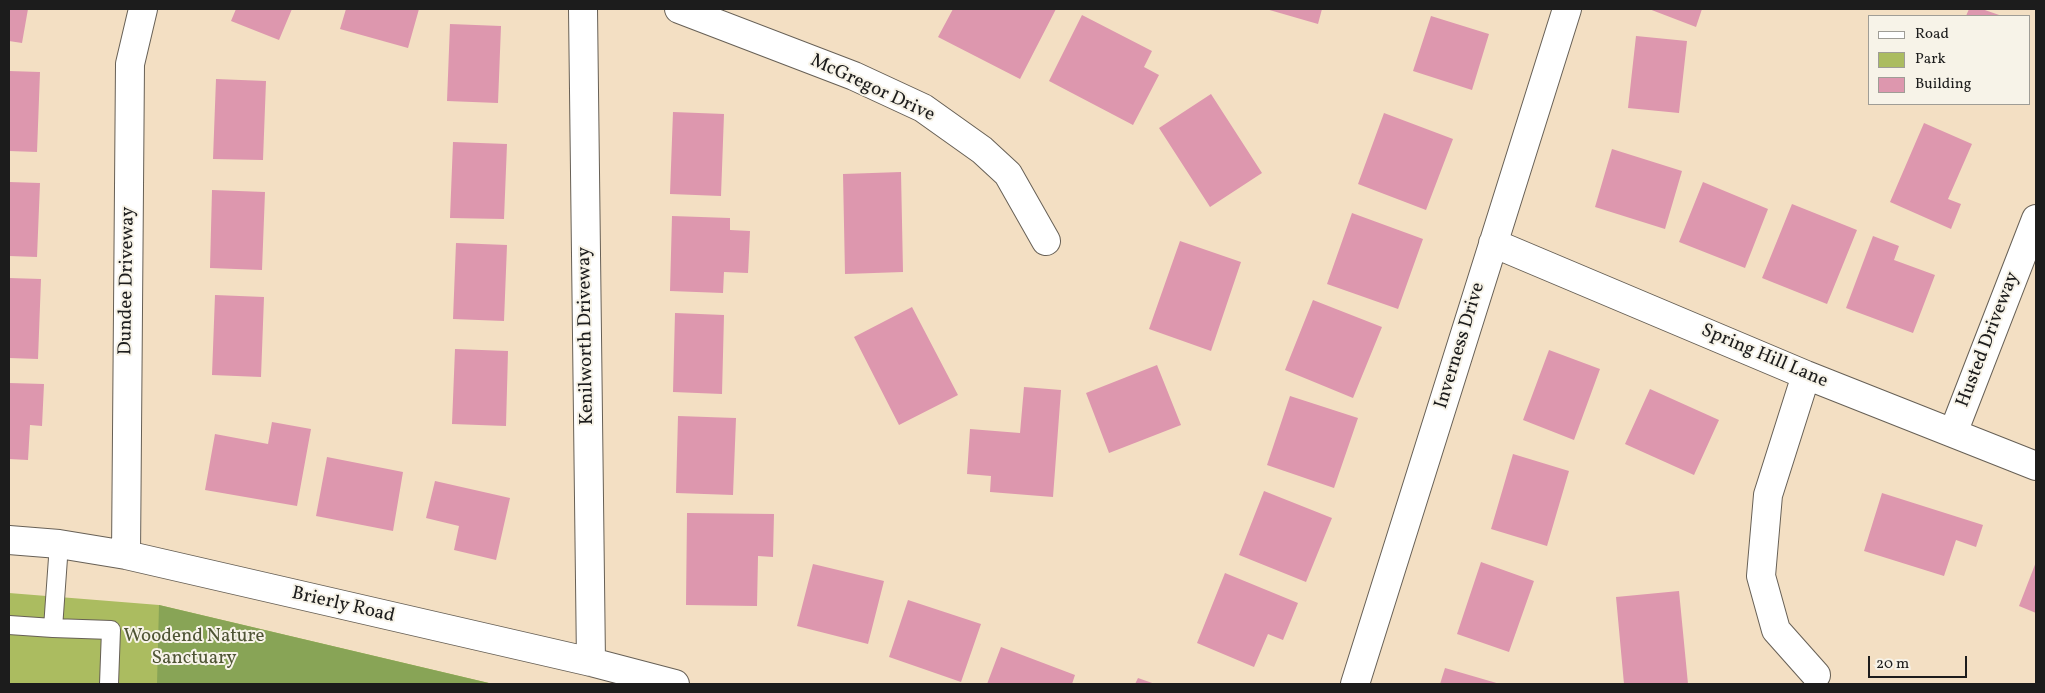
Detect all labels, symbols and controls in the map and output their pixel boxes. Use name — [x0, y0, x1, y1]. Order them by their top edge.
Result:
legend — [1868, 15, 2030, 105]
text: Road — [1915, 24, 1949, 45]
text: Park — [1915, 49, 1946, 70]
street label: McGregor Drive — [806, 50, 938, 128]
text: Building — [1915, 74, 1971, 95]
street label: Dundee Driveway — [115, 207, 141, 355]
street label: Kenilworth Driveway — [574, 247, 600, 425]
street label: Husted Driveway — [1953, 269, 2025, 411]
street label: Inverness Drive — [1431, 280, 1491, 412]
street label: Spring Hill Lane — [1697, 320, 1831, 394]
street label: Brierly Road — [289, 583, 397, 629]
park label: Woodend Nature Sanctuary — [124, 627, 264, 671]
scale bar — [1870, 646, 1969, 678]
text: 20 m — [1876, 654, 1909, 675]

